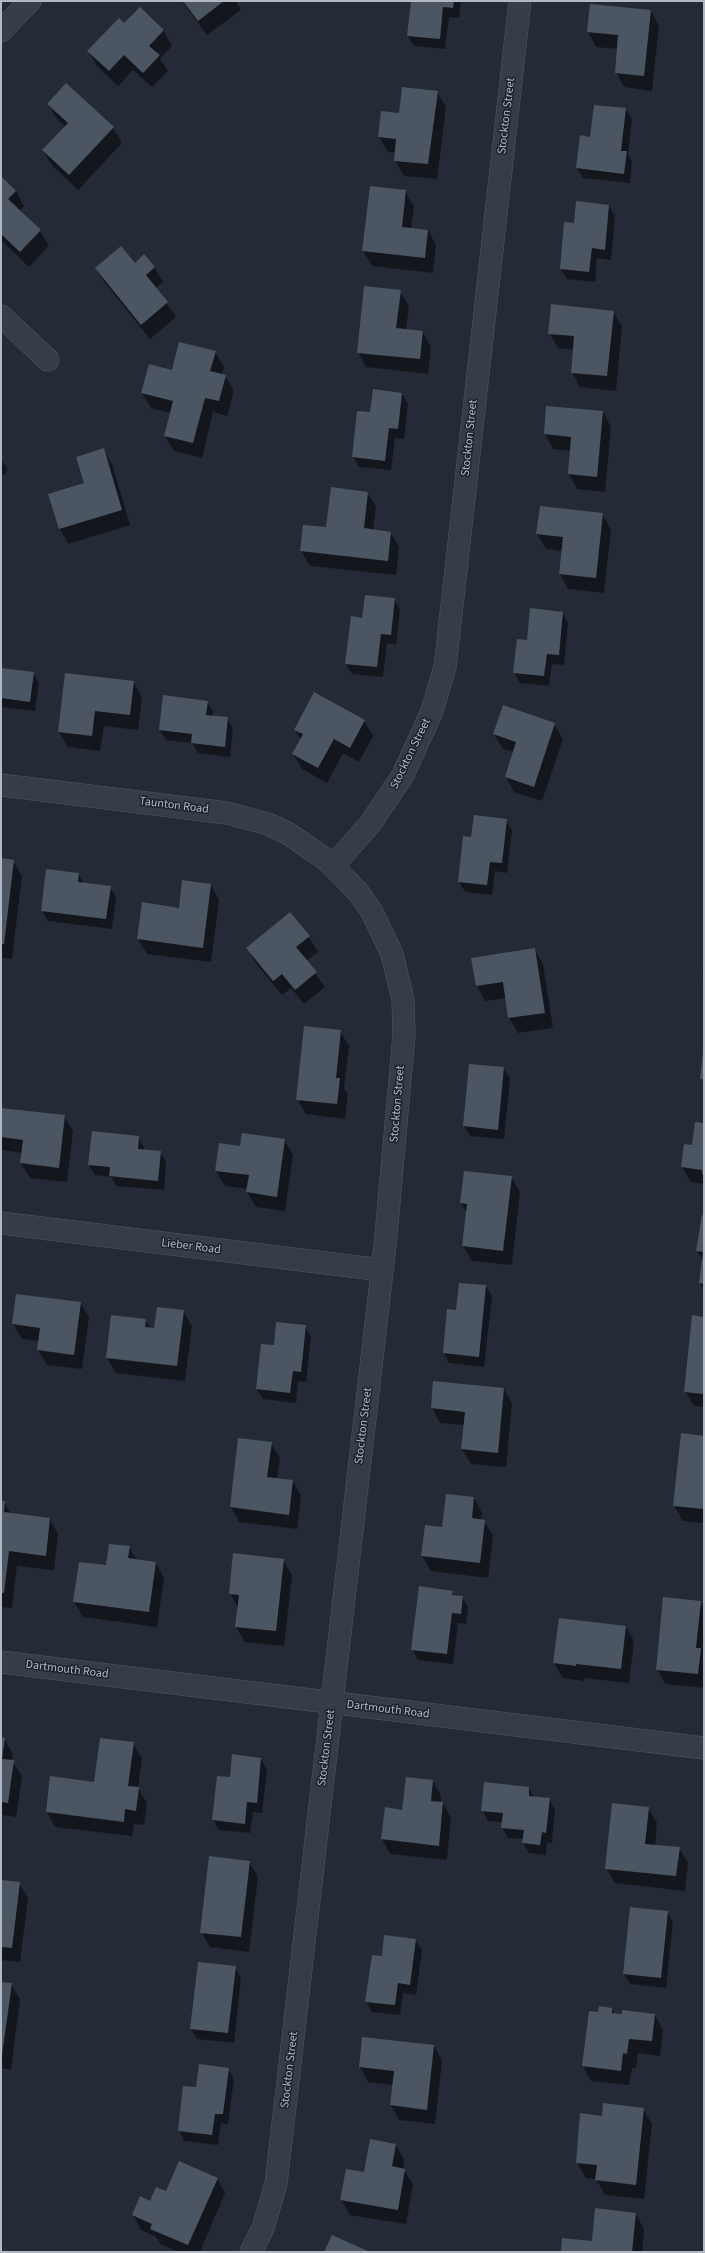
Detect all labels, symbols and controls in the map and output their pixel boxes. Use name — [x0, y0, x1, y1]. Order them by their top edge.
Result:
street label: Stockton Street — [495, 77, 519, 155]
street label: Stockton Street — [459, 399, 481, 477]
street label: Stockton Street — [388, 716, 434, 792]
street label: Taunton Road — [138, 795, 210, 817]
street label: Stockton Street — [387, 1065, 409, 1143]
street label: Lieber Road — [161, 1236, 221, 1258]
street label: Stockton Street — [352, 1387, 376, 1465]
street label: Dartmouth Road — [25, 1658, 109, 1682]
street label: Dartmouth Road — [346, 1698, 430, 1722]
street label: Stockton Street — [315, 1709, 339, 1787]
street label: Stockton Street — [278, 2031, 302, 2109]

